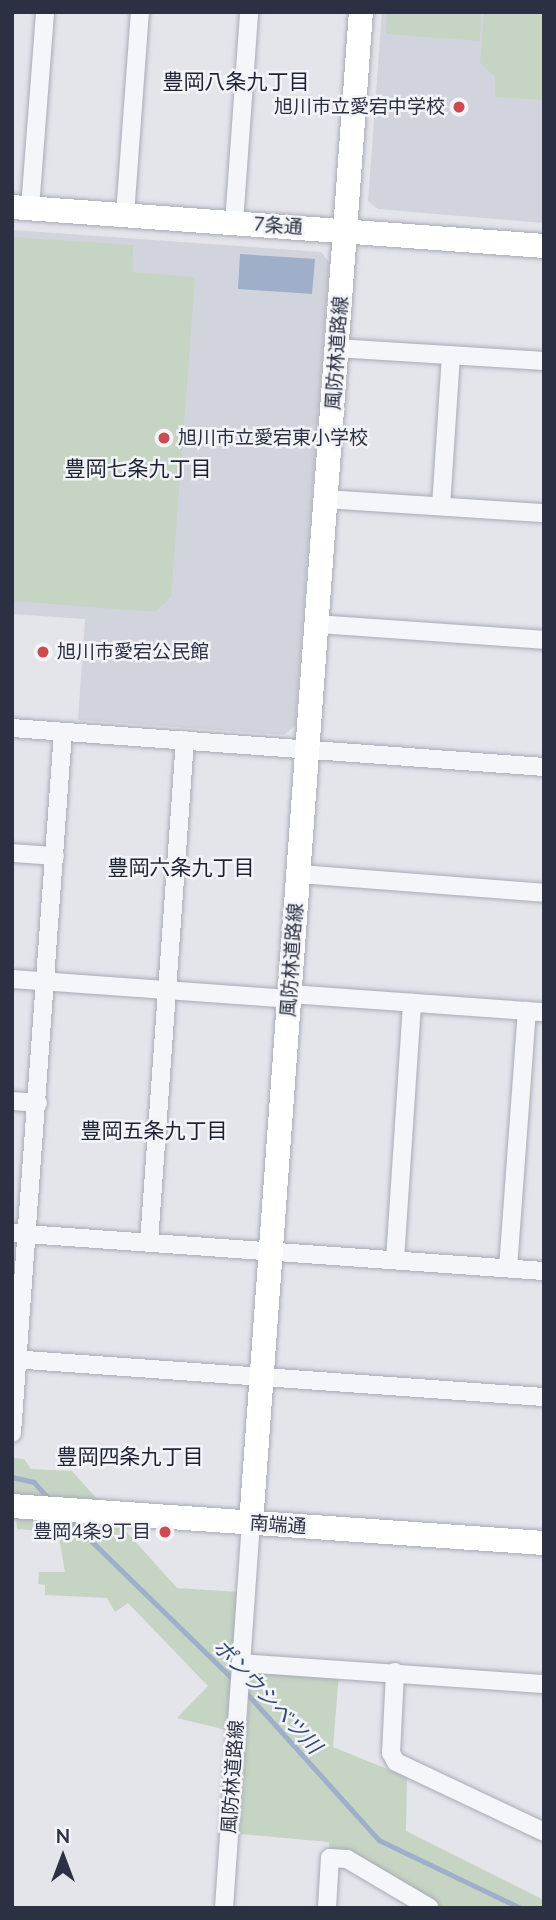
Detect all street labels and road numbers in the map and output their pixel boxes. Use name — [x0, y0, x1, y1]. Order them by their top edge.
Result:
street label: 7条通 — [253, 213, 303, 239]
street label: 風防林道路線 — [322, 295, 352, 411]
street label: 風防林道路線 — [277, 902, 307, 1018]
street label: 南端通 — [249, 1512, 307, 1538]
street label: 風防林道路線 — [218, 1719, 248, 1835]

